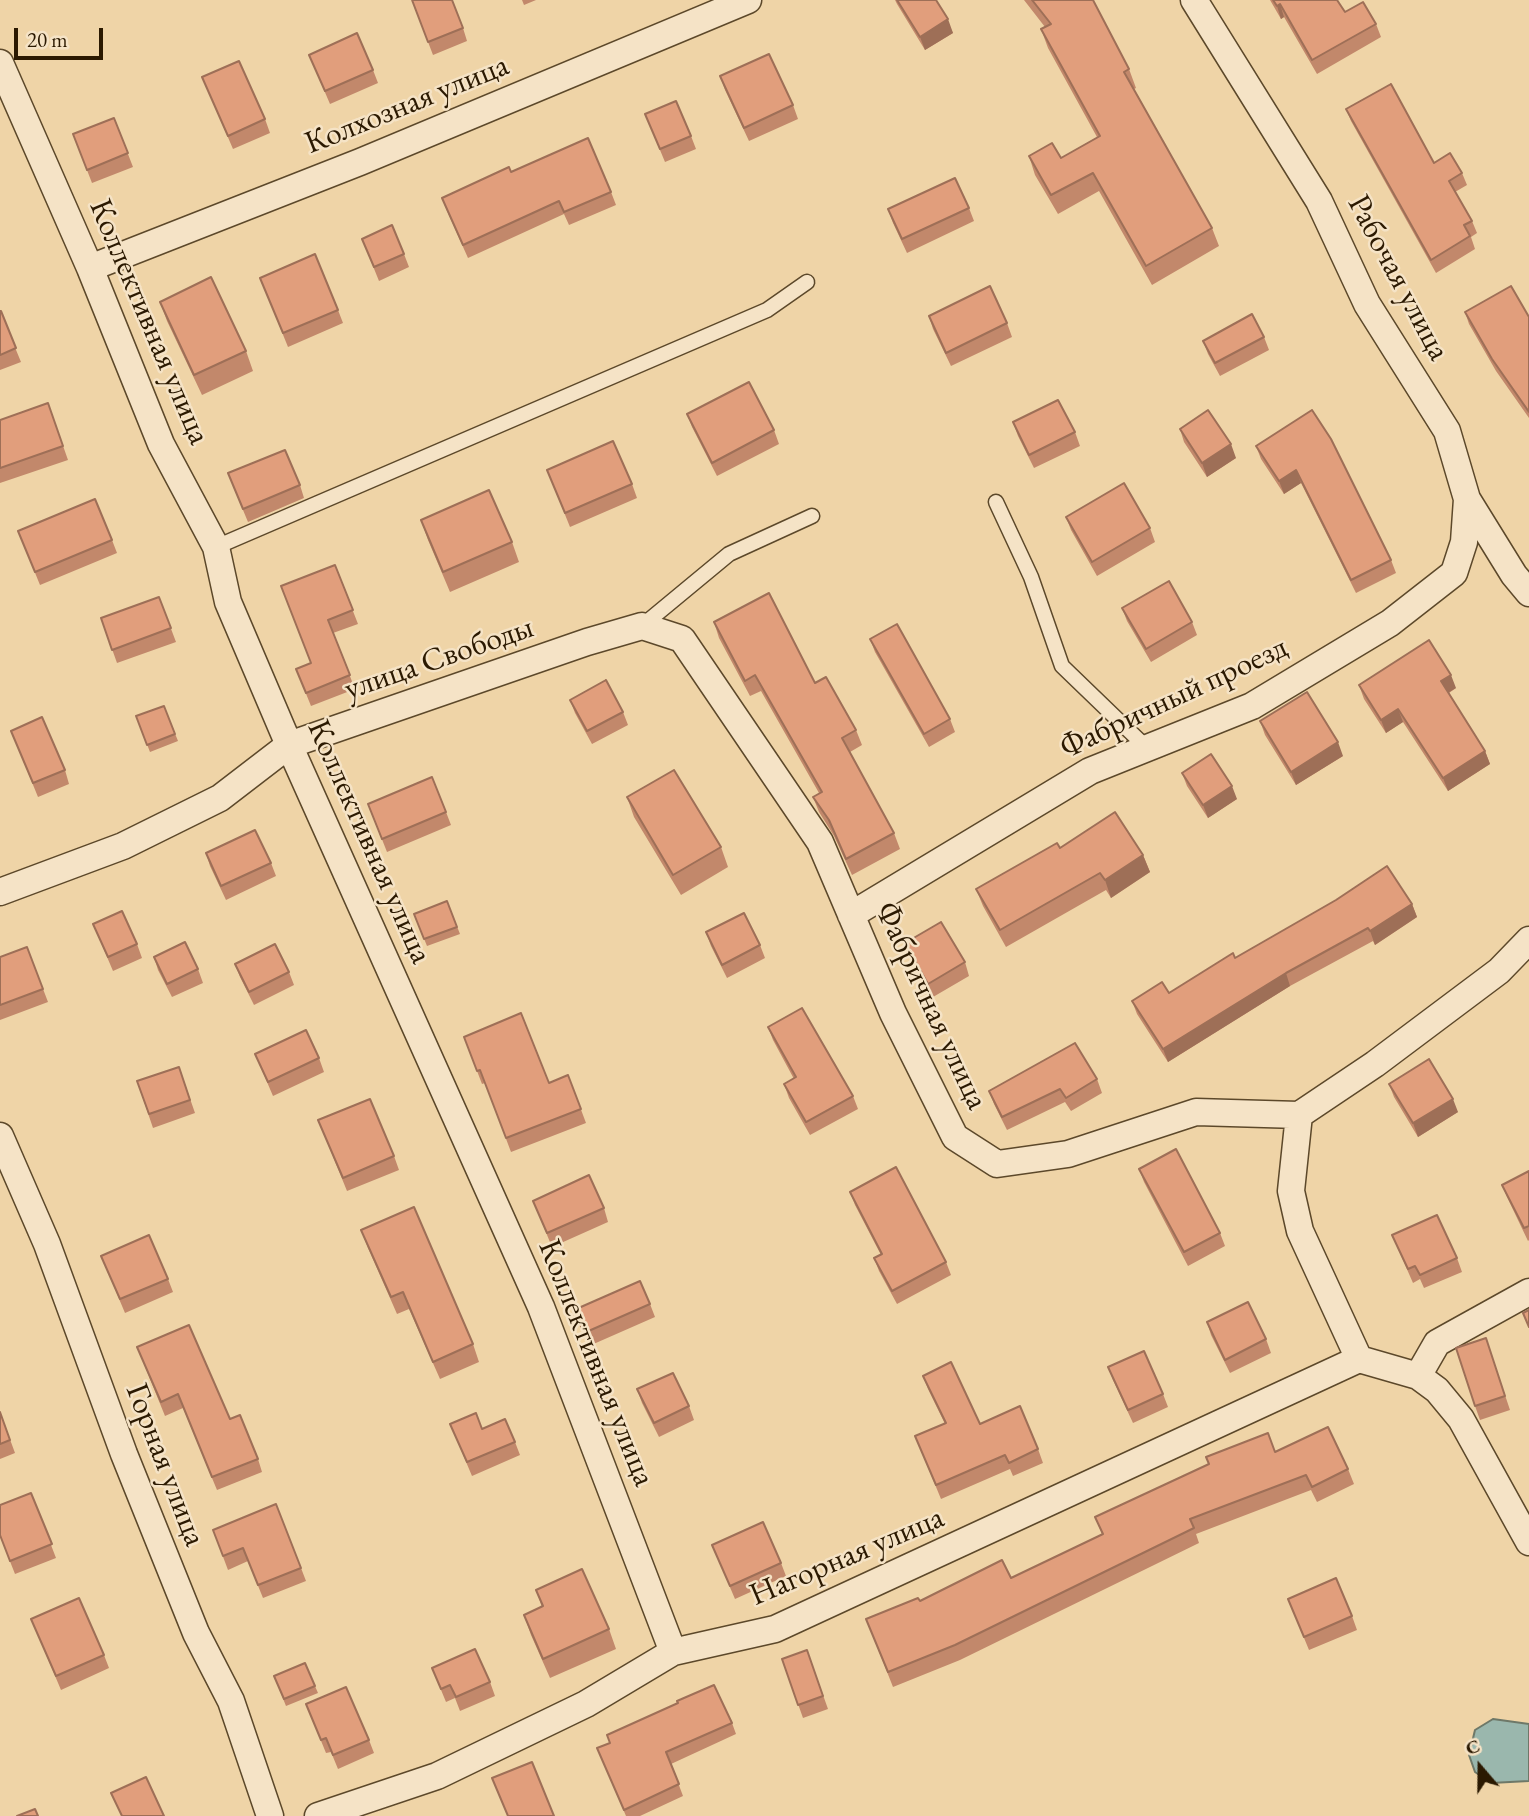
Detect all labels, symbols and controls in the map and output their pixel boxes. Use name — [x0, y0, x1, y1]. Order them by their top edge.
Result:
scale bar — [18, 14, 107, 58]
text: 20 m — [27, 26, 68, 53]
street label: Колхозная улица — [300, 47, 514, 163]
street label: Рабочая улица — [1338, 189, 1458, 367]
street label: Коллективная улица — [80, 194, 218, 450]
street label: улица Свободы — [339, 609, 539, 709]
street label: Фабричный проезд — [1054, 629, 1294, 767]
street label: Коллективная улица — [298, 714, 440, 970]
street label: Фабричная улица — [866, 896, 996, 1116]
street label: Коллективная улица — [529, 1234, 663, 1492]
street label: Горная улица — [116, 1378, 214, 1552]
street label: Нагорная улица — [744, 1499, 950, 1615]
north arrow — [1445, 1732, 1515, 1802]
text: С — [1462, 1733, 1483, 1761]

